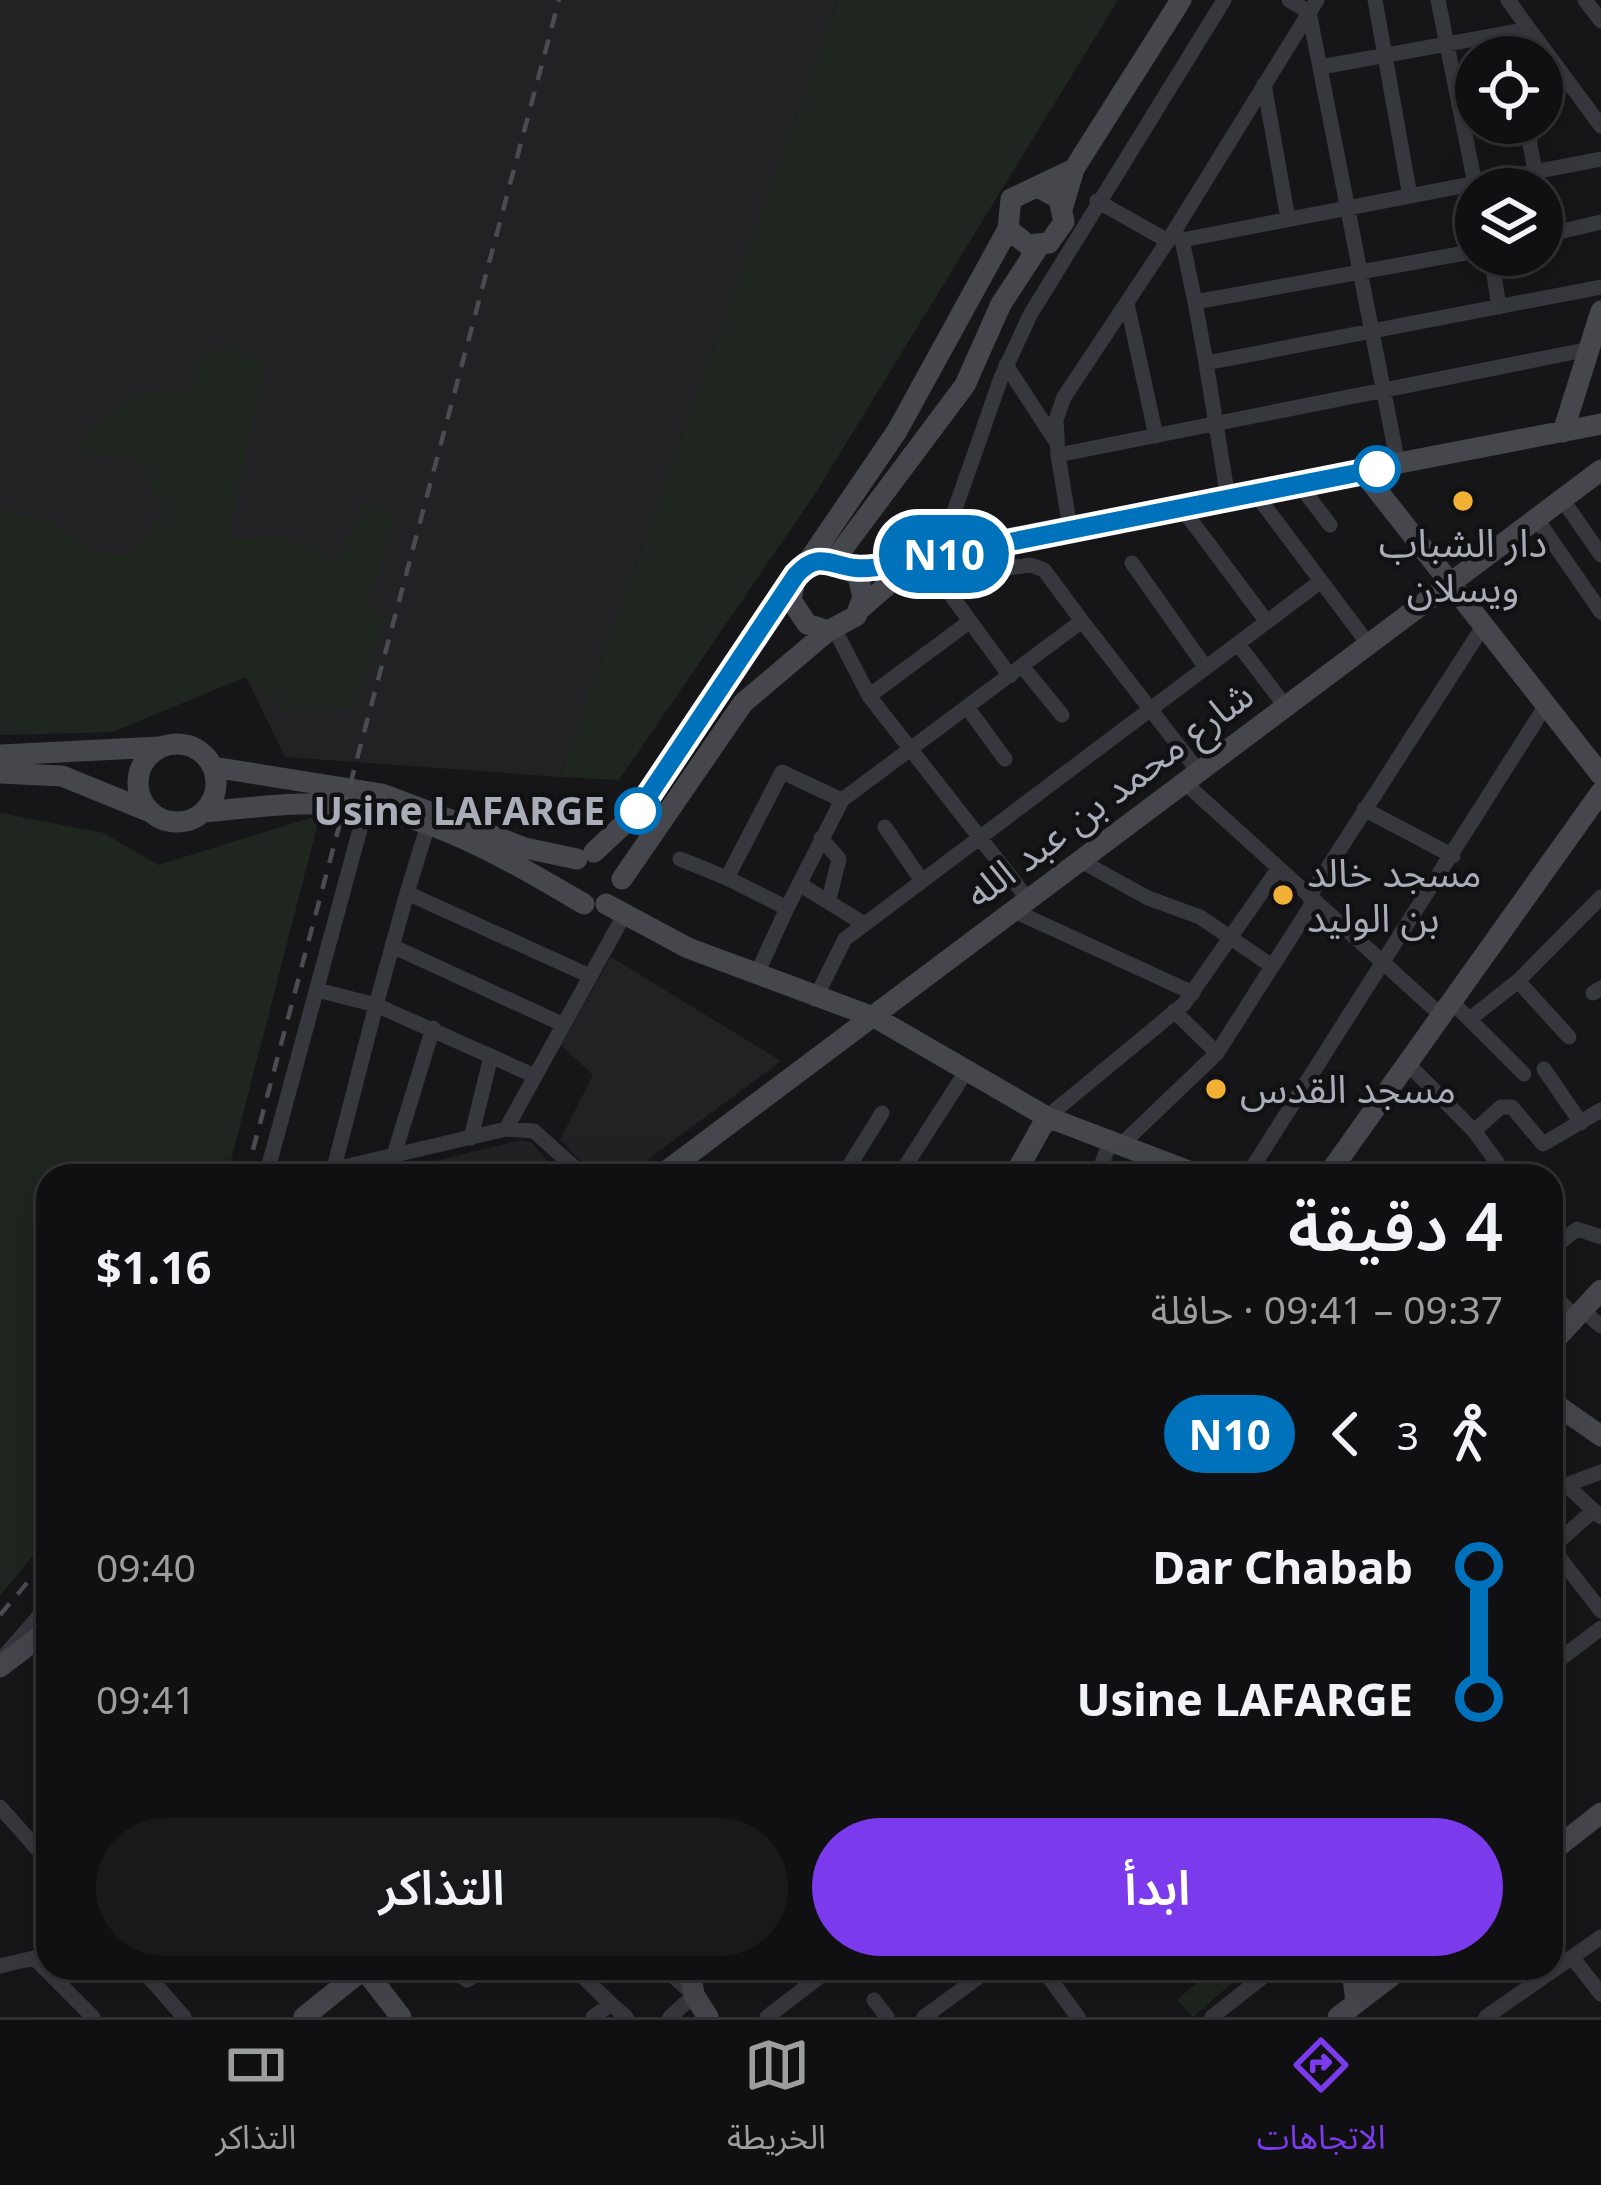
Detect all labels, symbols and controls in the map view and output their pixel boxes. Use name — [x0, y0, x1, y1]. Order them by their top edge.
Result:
map controls — [1455, 36, 1563, 276]
button: locate — [1455, 36, 1563, 144]
button: layers — [1455, 168, 1563, 276]
unlabelled marker — [1355, 447, 1399, 491]
marker: دار الشباب ويسلان — [1450, 488, 1476, 514]
line badge: N10 — [875, 515, 1013, 593]
place label: دار الشباب ويسلان — [1379, 515, 1547, 613]
text: N10 — [903, 525, 985, 582]
street label: شارع محمد بن عبد الله — [953, 667, 1265, 922]
place label: Usine LAFARGE — [313, 783, 605, 836]
marker: Usine LAFARGE — [616, 789, 660, 833]
place label: مسجد خالد بن الوليد — [1307, 845, 1482, 943]
marker: مسجد خالد بن الوليد — [1270, 882, 1296, 908]
place label: مسجد القدس — [1240, 1061, 1456, 1114]
marker: مسجد القدس — [1203, 1076, 1229, 1102]
text: 4 دقيقة — [1288, 1180, 1503, 1270]
text: $1.16 — [96, 1236, 212, 1297]
text: 09:37 – 09:41 · حافلة — [1151, 1282, 1503, 1335]
icon: back — [1313, 1401, 1379, 1467]
icon: walk — [1437, 1401, 1503, 1467]
text: N10 — [1188, 1405, 1271, 1462]
text: 3 — [1397, 1408, 1419, 1461]
text: Dar Chabab — [1152, 1536, 1413, 1597]
text: 09:40 — [96, 1540, 196, 1593]
text: Usine LAFARGE — [1077, 1668, 1413, 1729]
text: 09:41 — [96, 1672, 196, 1725]
button: التذاكر — [96, 1818, 788, 1956]
button: ابدأ — [812, 1818, 1503, 1956]
tab: التذاكر — [215, 2032, 296, 2173]
tab: الخريطة — [727, 2032, 826, 2173]
tab: الاتجاهات — [1257, 2032, 1386, 2173]

